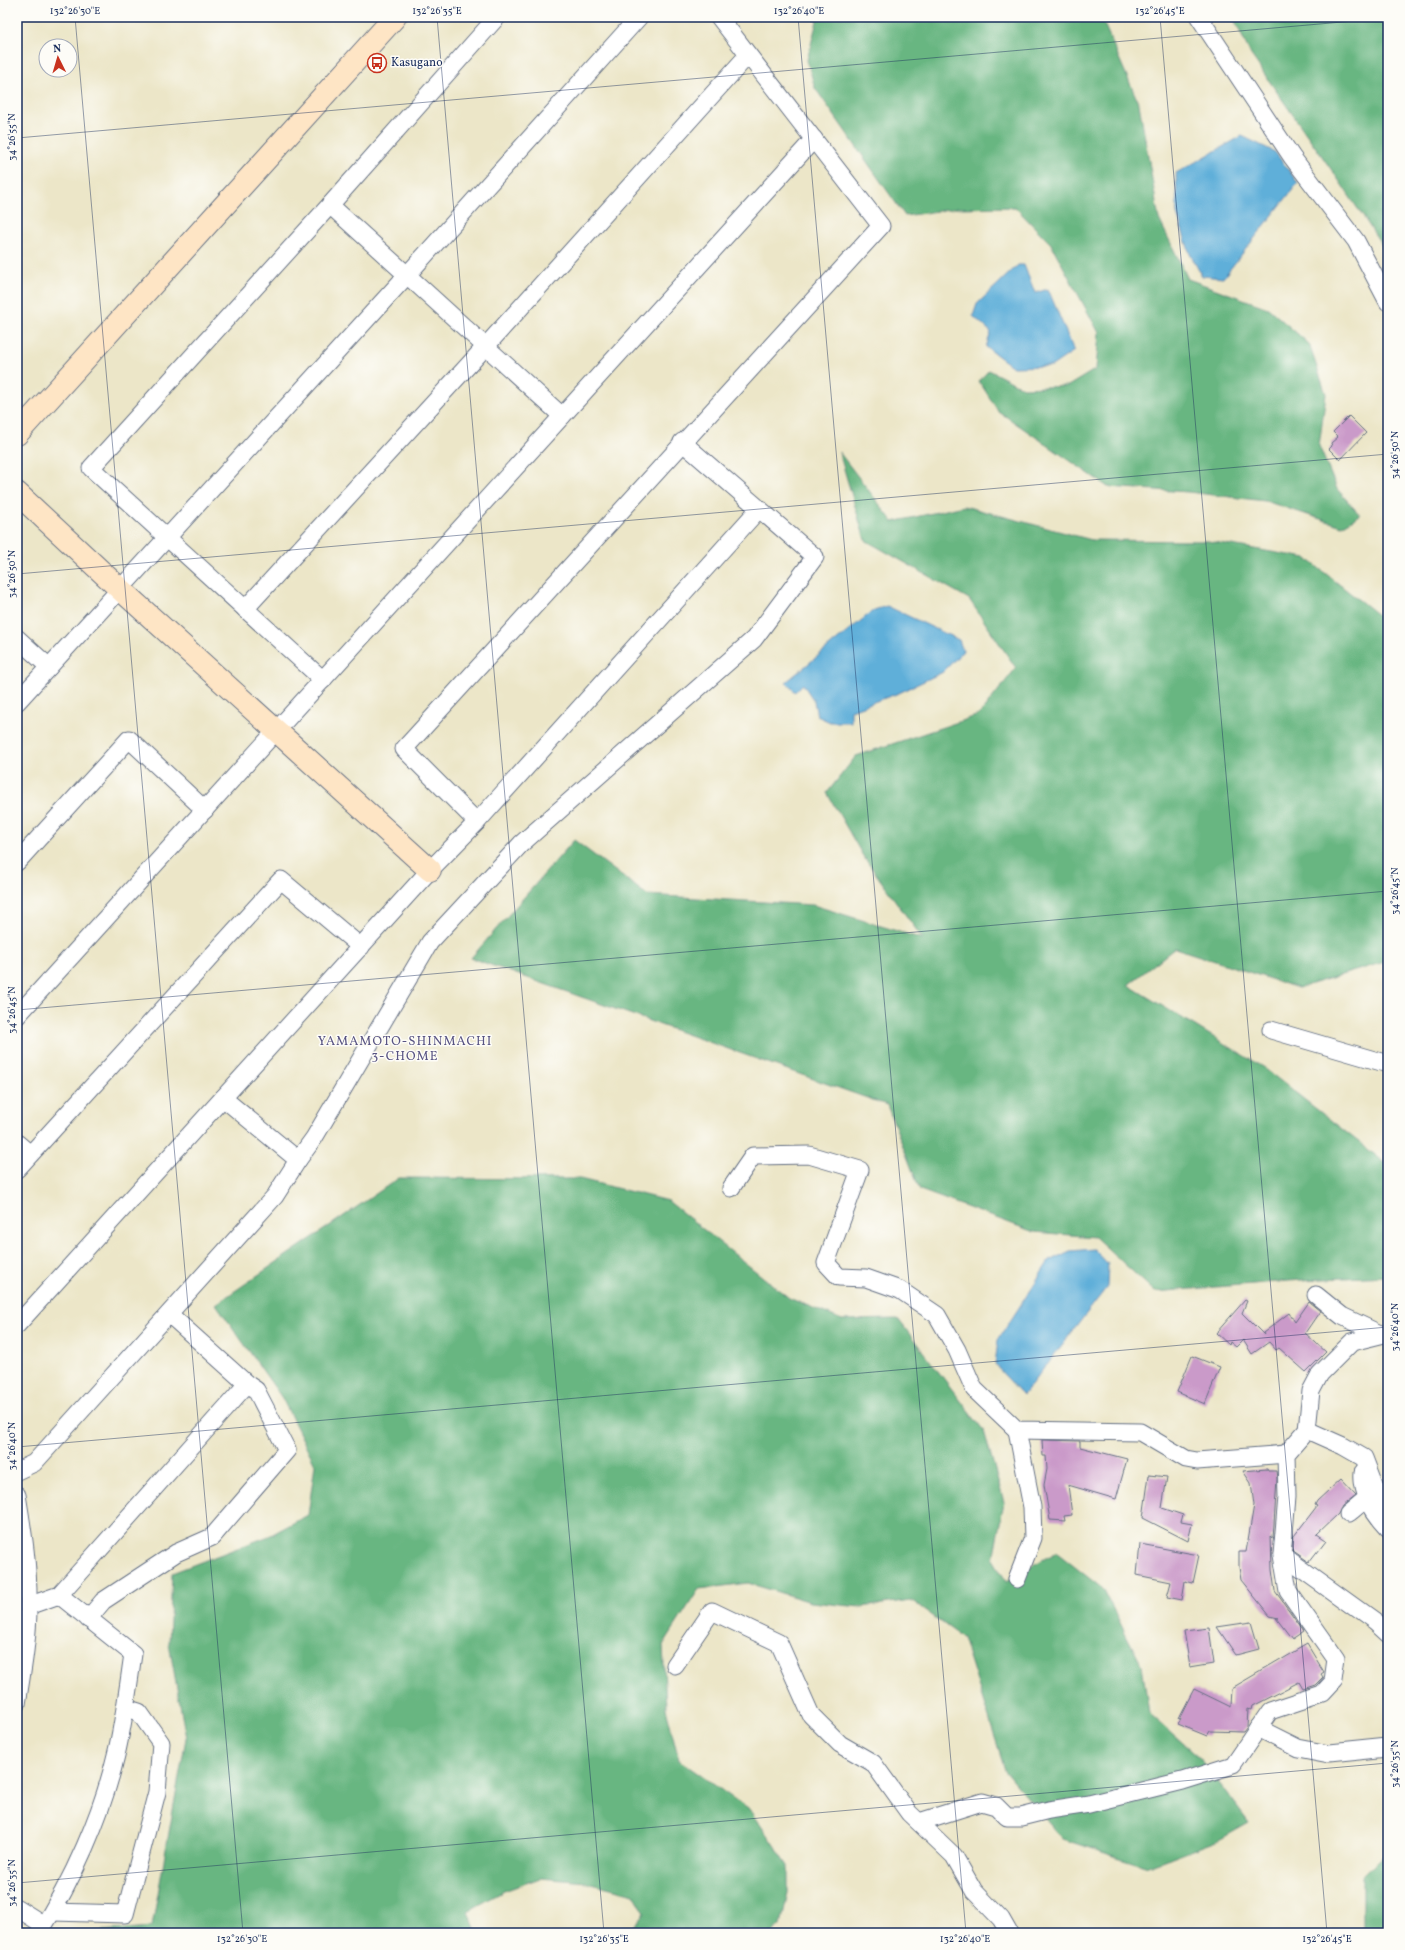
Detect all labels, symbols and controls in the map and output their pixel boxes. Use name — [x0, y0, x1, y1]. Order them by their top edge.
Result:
text: 132°26'30"E — [50, 4, 100, 18]
text: 132°26'35"E — [412, 4, 462, 18]
text: 132°26'40"E — [774, 4, 824, 18]
text: 132°26'45"E — [1135, 4, 1185, 18]
north arrow — [38, 38, 78, 78]
text: N — [53, 42, 62, 57]
bus stop icon: Kasugano — [366, 52, 388, 74]
place label: Kasugano — [391, 55, 443, 71]
text: 34°26'55"N — [5, 113, 19, 161]
text: 34°26'50"N — [1388, 430, 1402, 479]
text: 34°26'50"N — [5, 549, 19, 598]
text: 34°26'45"N — [1388, 867, 1402, 915]
text: 34°26'45"N — [5, 986, 19, 1034]
district label: YAMAMOTO-SHINMACHI 3-CHOME — [318, 1033, 492, 1066]
text: 34°26'40"N — [1388, 1302, 1402, 1351]
text: 34°26'40"N — [5, 1421, 19, 1470]
text: 34°26'35"N — [1388, 1740, 1402, 1788]
text: 34°26'35"N — [5, 1859, 19, 1907]
text: 132°26'30"E — [217, 1932, 267, 1946]
text: 132°26'35"E — [579, 1932, 629, 1946]
text: 132°26'40"E — [940, 1932, 990, 1946]
text: 132°26'45"E — [1302, 1932, 1352, 1946]

